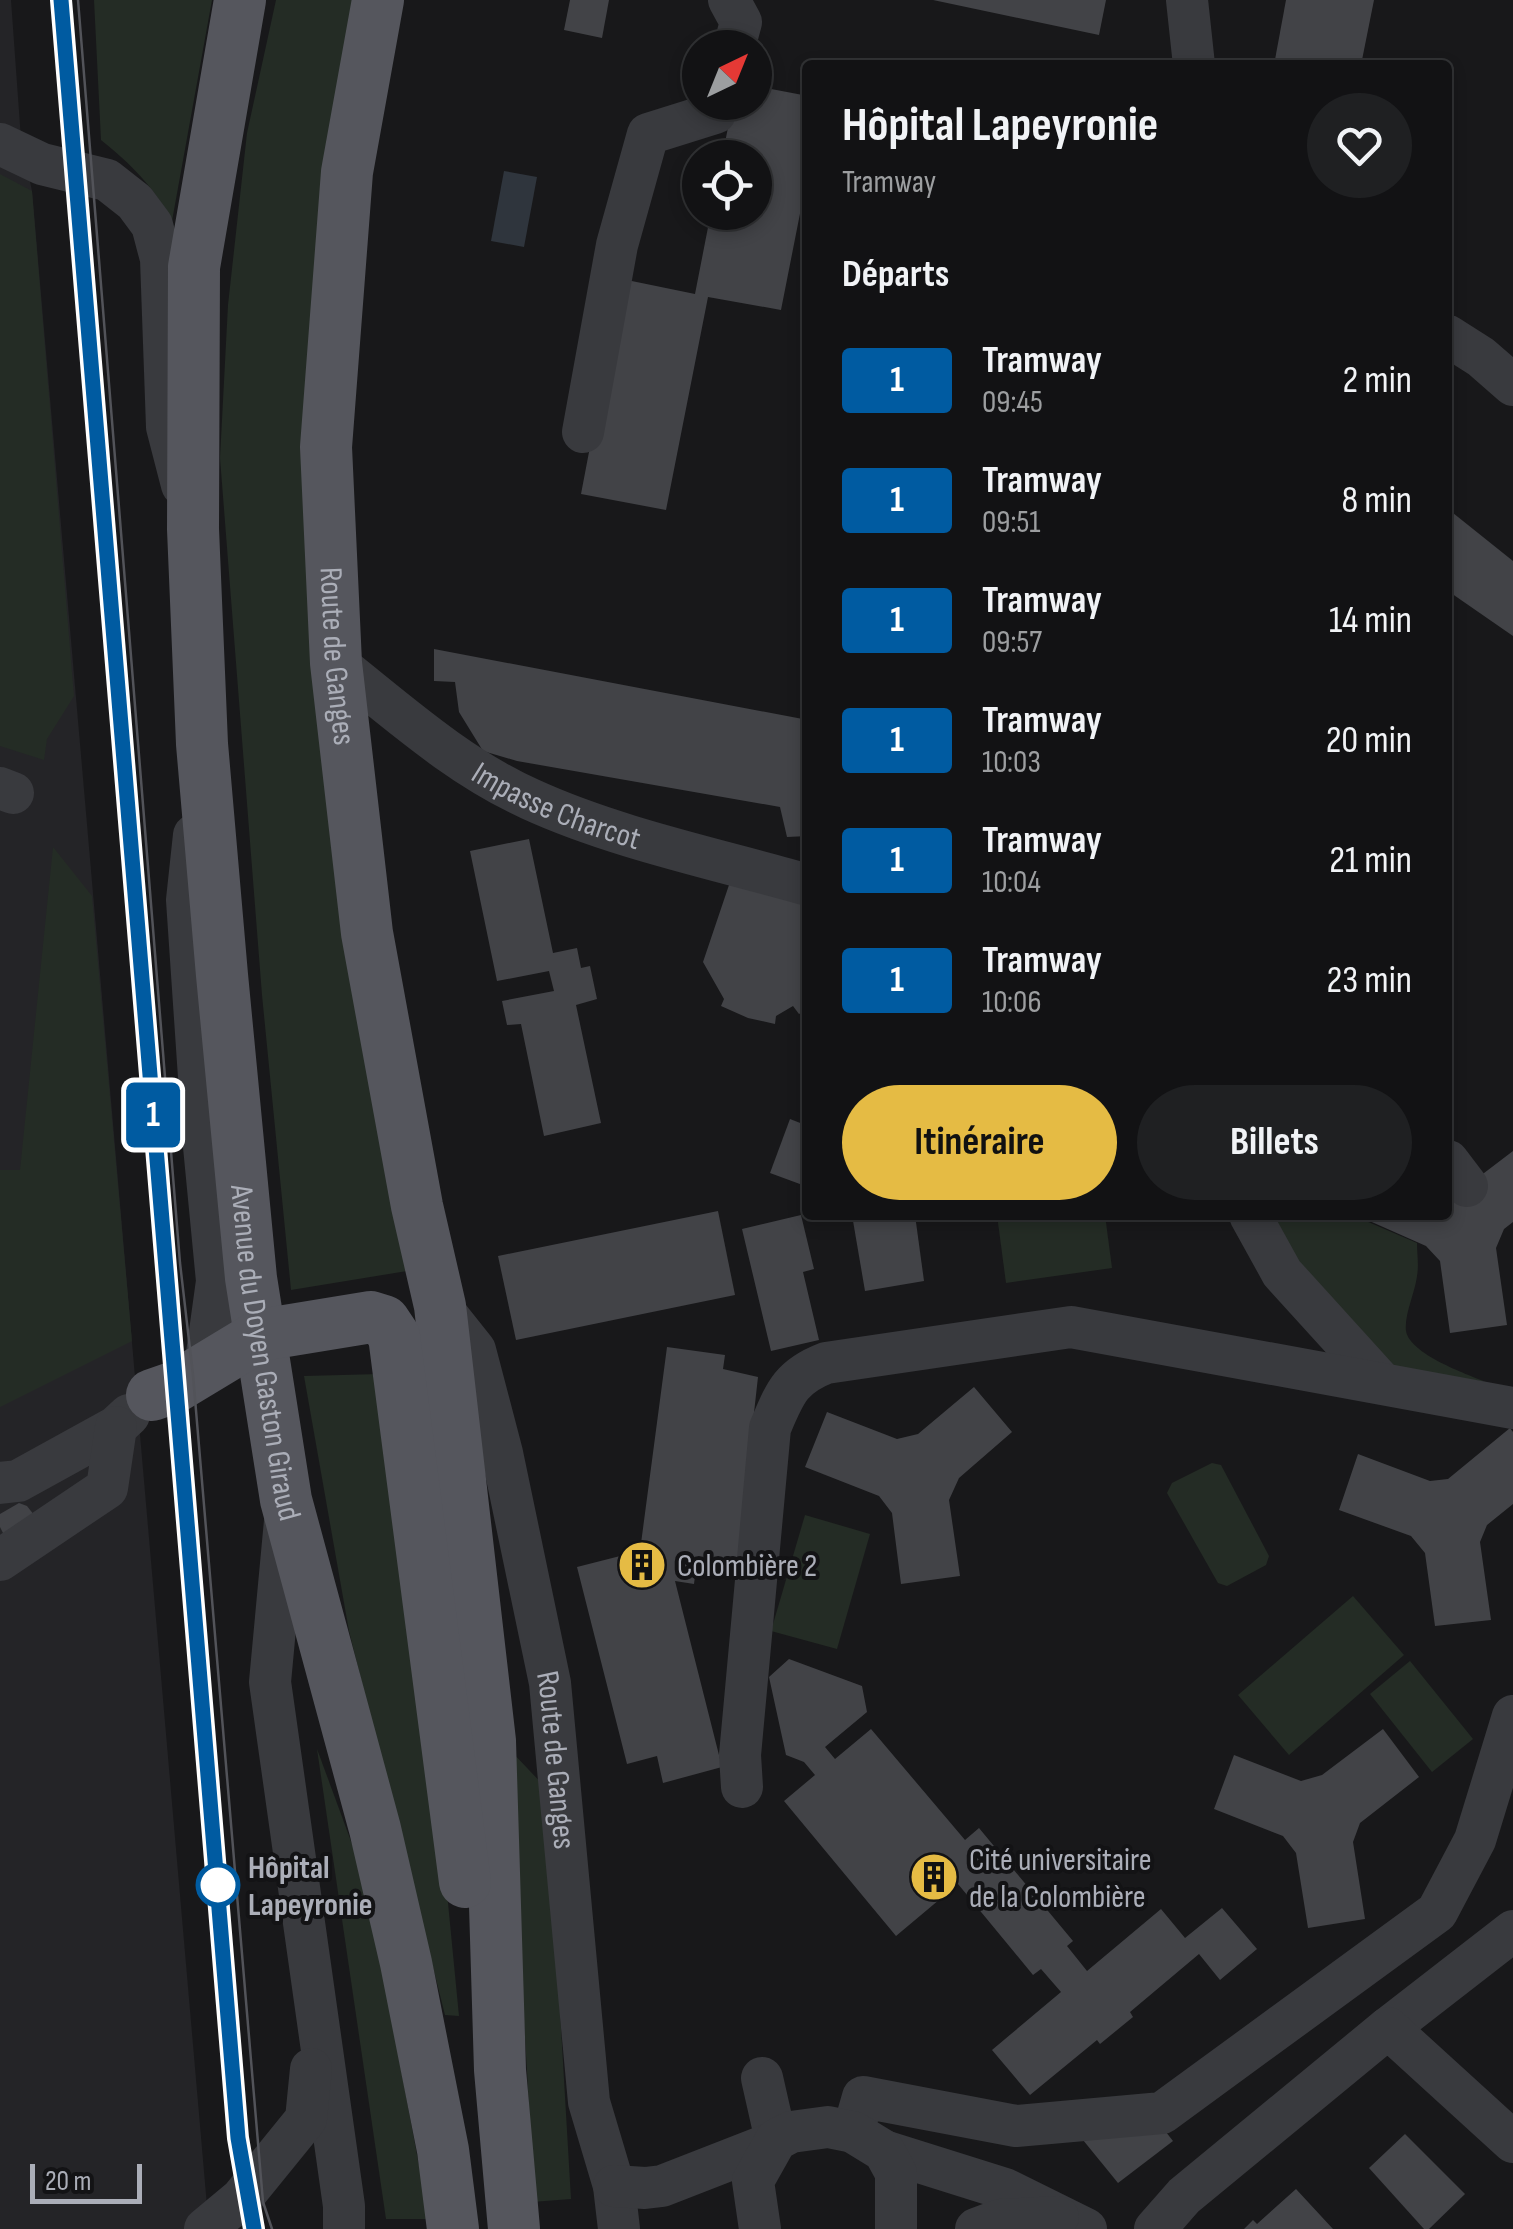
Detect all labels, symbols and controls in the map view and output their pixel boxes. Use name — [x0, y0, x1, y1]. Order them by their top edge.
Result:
north arrow — [682, 30, 772, 120]
map controls — [682, 30, 772, 230]
button: heart — [1307, 93, 1412, 198]
text: Hôpital Lapeyronie — [842, 97, 1158, 154]
button: locate — [682, 140, 772, 230]
text: Tramway — [842, 163, 936, 202]
text: Départs — [842, 252, 949, 297]
text: Tramway — [982, 338, 1102, 383]
text: 2 min — [1343, 358, 1412, 403]
text: 1 — [890, 359, 904, 402]
text: 09:45 — [982, 383, 1043, 422]
text: Tramway — [982, 458, 1102, 503]
text: 8 min — [1342, 478, 1412, 523]
text: 1 — [890, 479, 904, 522]
text: 09:51 — [982, 503, 1041, 542]
street label: Route de Ganges — [311, 566, 363, 747]
text: Tramway — [982, 578, 1102, 623]
text: 14 min — [1329, 598, 1412, 643]
text: 1 — [890, 599, 904, 642]
text: 09:57 — [982, 623, 1042, 662]
text: Tramway — [982, 698, 1102, 743]
text: 20 min — [1326, 718, 1412, 763]
text: 1 — [890, 719, 904, 762]
text: 10:03 — [982, 743, 1041, 782]
street label: Impasse Charcot — [464, 754, 645, 859]
text: Tramway — [982, 818, 1102, 863]
text: 21 min — [1329, 838, 1412, 883]
text: 1 — [890, 839, 904, 882]
text: 10:04 — [982, 863, 1041, 902]
text: Tramway — [982, 938, 1102, 983]
text: 23 min — [1327, 958, 1412, 1003]
text: 1 — [890, 959, 904, 1002]
text: 10:06 — [982, 983, 1041, 1022]
line badge: 1 — [120, 1082, 186, 1148]
button: Itinéraire — [842, 1085, 1117, 1200]
button: Billets — [1137, 1085, 1412, 1200]
text: 1 — [146, 1094, 160, 1137]
street label: Avenue du Doyen Gaston Giraud — [221, 1182, 309, 1525]
building icon: Colombière 2 — [616, 1539, 668, 1591]
place label: Colombière 2 — [677, 1547, 817, 1586]
street label: Route de Ganges — [527, 1668, 583, 1851]
place label: Cité universitaire de la Colombière — [969, 1841, 1152, 1917]
place label: Hôpital Lapeyronie — [248, 1849, 372, 1925]
building icon: Cité universitaire de la Colombière — [908, 1851, 960, 1903]
marker: Hôpital Lapeyronie — [197, 1864, 239, 1906]
scale bar — [30, 2159, 142, 2204]
text: 20 m — [45, 2165, 91, 2198]

